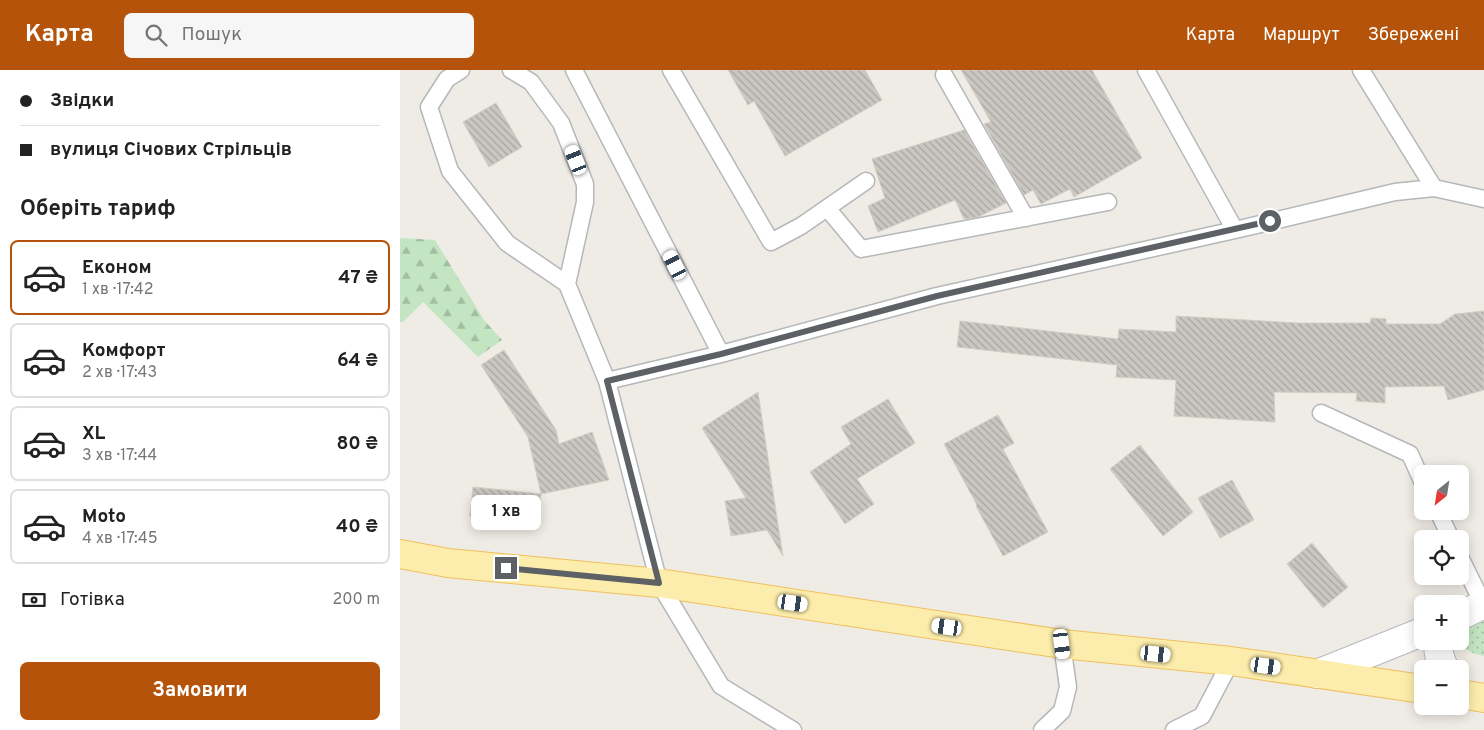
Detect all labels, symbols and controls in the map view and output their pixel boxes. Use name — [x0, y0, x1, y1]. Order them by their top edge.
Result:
search box — [124, 13, 474, 58]
text: Карта — [25, 20, 94, 50]
icon: search — [142, 21, 170, 49]
text: Пошук — [182, 23, 242, 47]
text: Карта — [1186, 24, 1235, 47]
text: Маршрут — [1263, 24, 1340, 47]
text: Збережені — [1368, 24, 1459, 47]
text: Звідки — [50, 89, 114, 113]
text: вулиця Січових Стрільців — [50, 138, 292, 162]
car — [563, 143, 588, 177]
text: Оберіть тариф — [20, 196, 176, 223]
route start — [1259, 210, 1281, 232]
car — [661, 248, 688, 282]
icon: car — [22, 255, 67, 300]
text: Економ — [82, 256, 152, 280]
text: 47 ₴ — [338, 266, 378, 290]
text: 1 хв · 17:42 — [82, 280, 153, 300]
icon: car — [22, 338, 67, 383]
text: Комфорт — [82, 339, 165, 363]
text: 64 ₴ — [337, 349, 378, 373]
text: 2 хв · 17:43 — [82, 363, 157, 383]
icon: car — [22, 421, 67, 466]
text: XL — [82, 422, 105, 446]
text: 80 ₴ — [337, 432, 378, 456]
text: 3 хв · 17:44 — [82, 446, 157, 466]
north arrow — [1414, 465, 1469, 520]
map controls — [1414, 465, 1469, 715]
callout: 1 хв — [471, 496, 541, 530]
text: 1 хв — [491, 502, 521, 522]
icon: car — [22, 504, 67, 549]
text: Moto — [82, 505, 126, 529]
text: 40 ₴ — [336, 515, 378, 539]
text: 4 хв · 17:45 — [82, 529, 158, 549]
button: locate — [1414, 530, 1469, 585]
route end — [495, 557, 517, 579]
icon: cash — [20, 586, 48, 614]
text: Готівка — [60, 588, 125, 612]
text: 200 m — [332, 590, 380, 610]
car — [777, 593, 808, 613]
button: + — [1414, 595, 1469, 650]
car — [931, 617, 962, 637]
car — [1052, 628, 1071, 660]
car — [1140, 645, 1171, 663]
car — [1250, 656, 1281, 676]
button: − — [1414, 660, 1469, 715]
button: Замовити — [20, 662, 380, 720]

